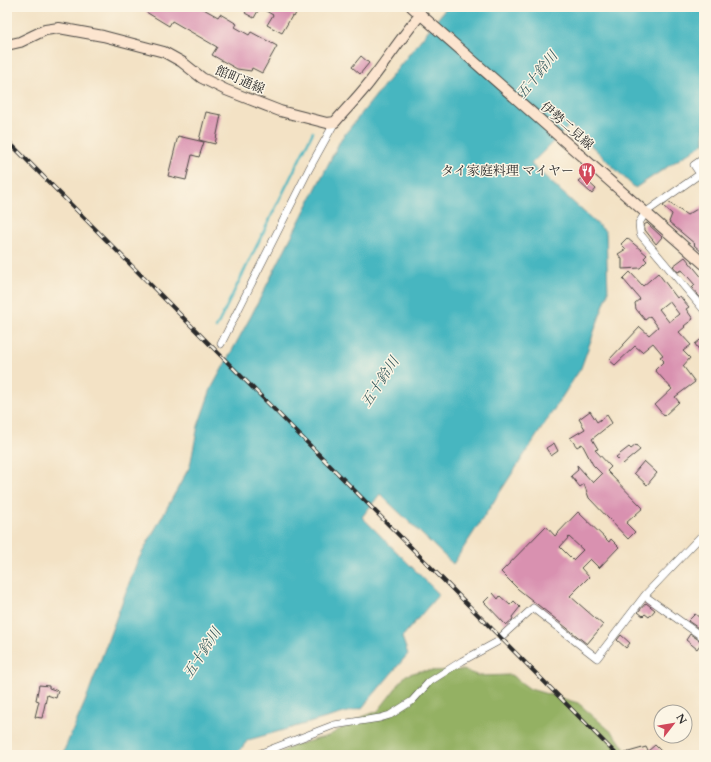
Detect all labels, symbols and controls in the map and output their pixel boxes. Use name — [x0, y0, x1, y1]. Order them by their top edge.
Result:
water label: 五十鈴川 — [512, 46, 563, 103]
street label: 館町通線 — [213, 62, 267, 98]
street label: 伊勢二見線 — [537, 98, 597, 154]
restaurant icon: タイ家庭料理 マイヤー — [577, 161, 597, 186]
place label: タイ家庭料理 マイヤー — [441, 162, 574, 180]
water label: 五十鈴川 — [357, 352, 404, 411]
water label: 五十鈴川 — [179, 623, 226, 682]
north arrow — [653, 704, 693, 744]
text: N — [672, 711, 690, 727]

